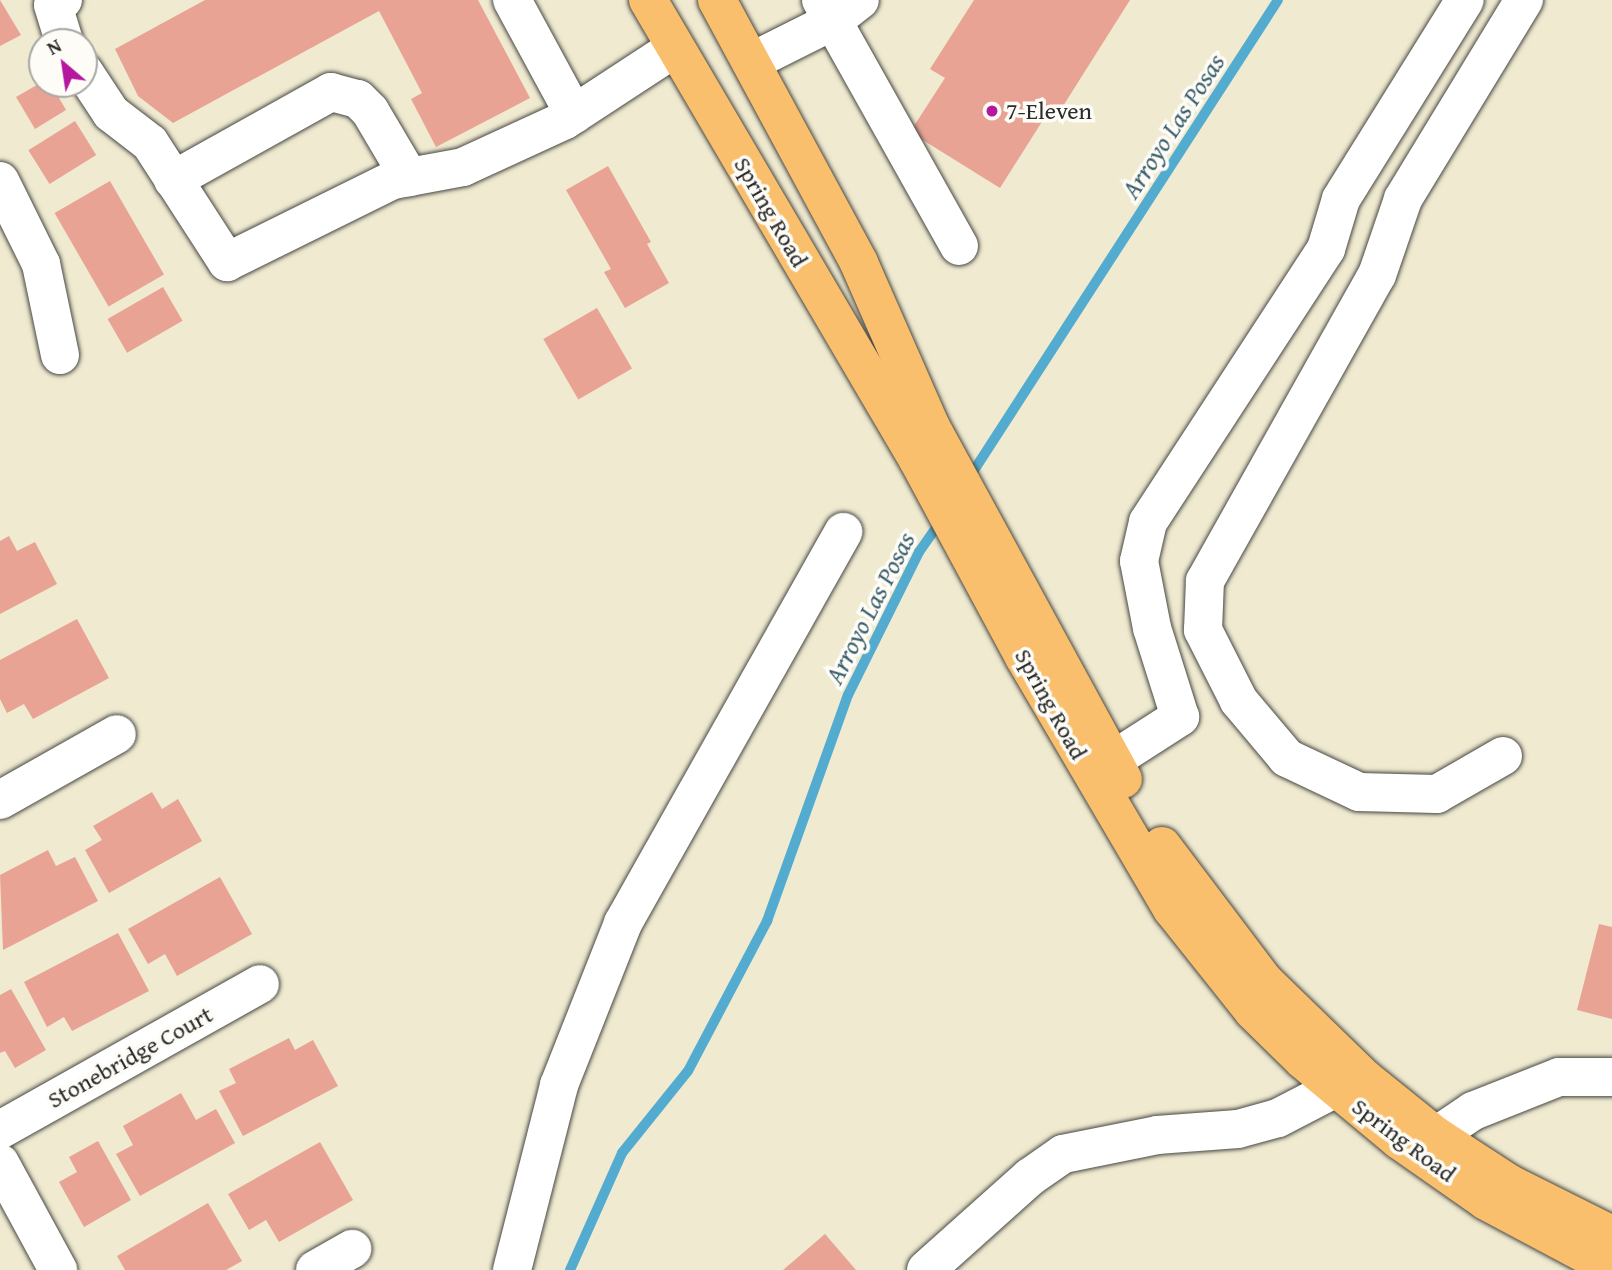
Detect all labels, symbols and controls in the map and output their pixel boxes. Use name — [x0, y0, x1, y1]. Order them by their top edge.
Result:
north arrow — [28, 28, 98, 98]
text: N — [41, 31, 66, 62]
water label: Arroyo Las Posas — [1115, 48, 1231, 204]
place label: 7-Eleven — [1006, 97, 1092, 125]
marker: 7-Eleven — [984, 103, 1000, 119]
street label: Spring Road — [728, 152, 814, 272]
water label: Arroyo Las Posas — [818, 527, 922, 689]
street label: Spring Road — [1009, 644, 1093, 764]
street label: Stonebridge Court — [42, 1000, 218, 1114]
street label: Spring Road — [1347, 1092, 1461, 1188]

